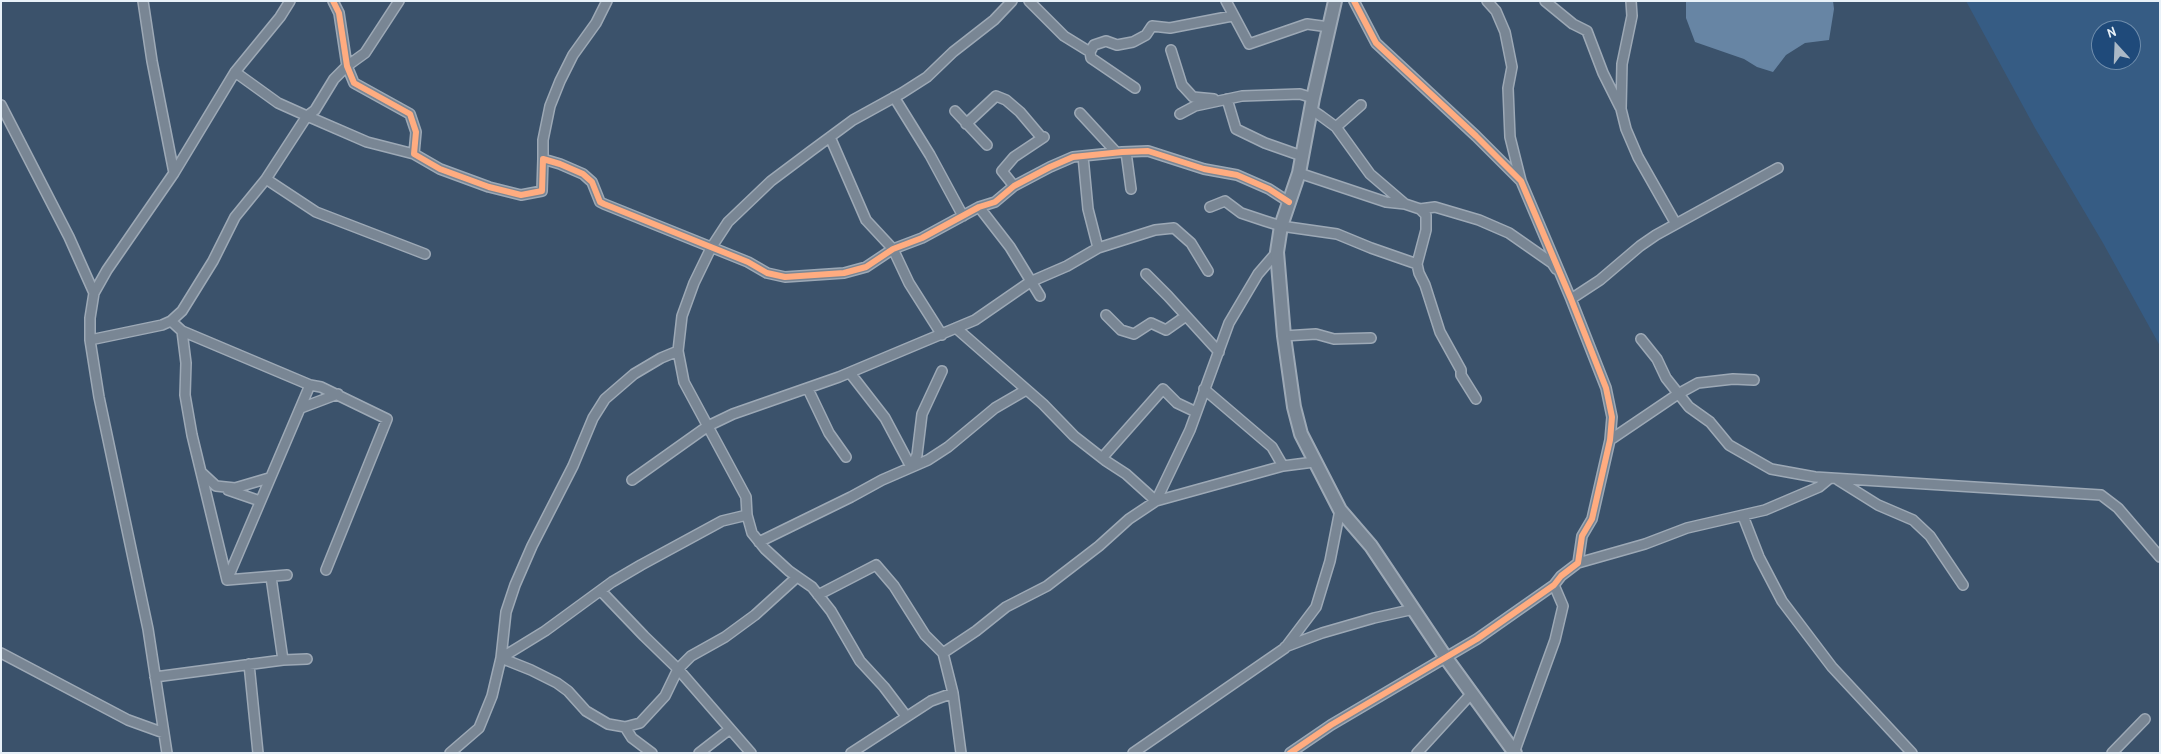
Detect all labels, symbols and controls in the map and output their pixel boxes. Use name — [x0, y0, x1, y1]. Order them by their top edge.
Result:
north arrow — [2091, 20, 2141, 70]
text: N — [2104, 21, 2118, 42]

